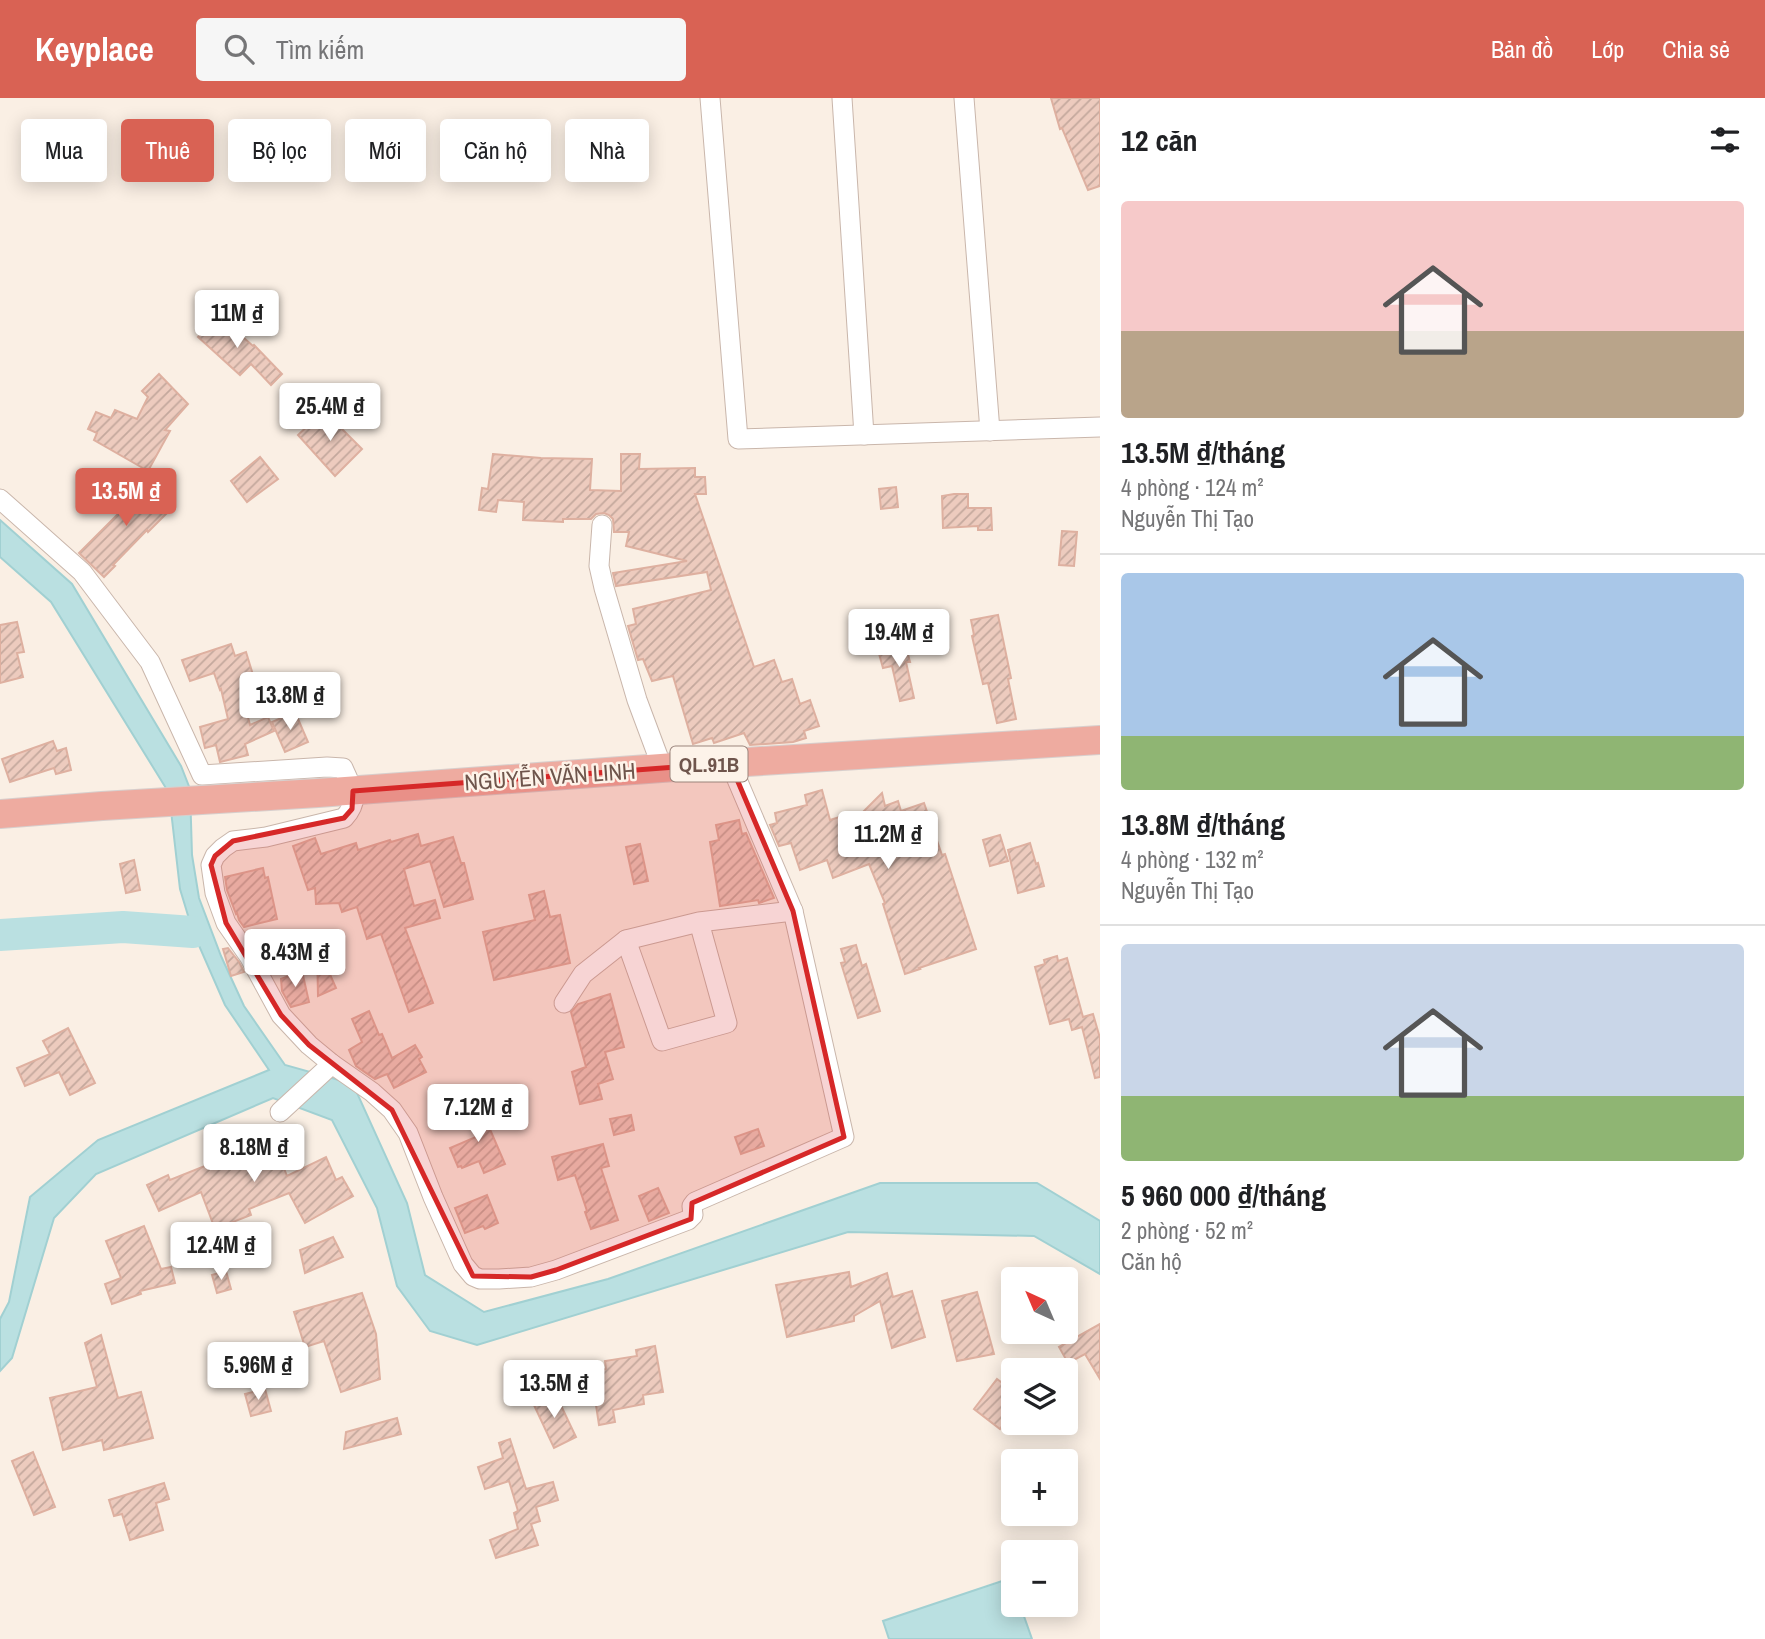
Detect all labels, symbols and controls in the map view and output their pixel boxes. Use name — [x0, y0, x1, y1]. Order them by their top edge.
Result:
search box — [196, 18, 686, 81]
text: Keyplace — [35, 27, 154, 71]
icon: search — [220, 30, 258, 68]
text: Tìm kiếm — [276, 32, 364, 67]
text: Bản đồ — [1491, 33, 1553, 65]
text: Lớp — [1591, 33, 1624, 65]
text: Chia sẻ — [1662, 33, 1730, 65]
chip: Mua — [21, 119, 107, 182]
chip: Thuê — [121, 119, 214, 182]
chip: Bộ lọc — [228, 119, 331, 182]
chip: Mới — [345, 119, 426, 182]
chip: Căn hộ — [440, 119, 551, 182]
chip: Nhà — [565, 119, 649, 182]
text: 12 căn — [1121, 120, 1198, 160]
icon: filters — [1706, 121, 1744, 159]
icon: home — [1370, 247, 1496, 373]
pin: 11M ₫ — [188, 290, 286, 350]
text: 11M ₫ — [211, 297, 263, 328]
pin: 25.4M ₫ — [265, 384, 395, 443]
text: 25.4M ₫ — [295, 390, 365, 421]
text: 13.5M ₫/tháng — [1121, 432, 1285, 472]
pin: 13.5M ₫ — [61, 468, 191, 528]
text: 4 phòng · 124 m² — [1121, 472, 1264, 503]
text: 13.5M ₫ — [91, 475, 161, 506]
text: Nguyễn Thị Tạo — [1121, 503, 1254, 534]
pin: 19.4M ₫ — [834, 610, 964, 669]
text: 19.4M ₫ — [864, 616, 934, 647]
icon: home — [1370, 619, 1496, 745]
pin: 13.8M ₫ — [225, 672, 355, 732]
text: 13.8M ₫ — [255, 679, 325, 710]
road number: QL.91B — [670, 746, 748, 782]
street label: NGUYỄN VĂN LINH — [463, 755, 637, 797]
text: 13.8M ₫/tháng — [1121, 804, 1285, 844]
pin: 11.2M ₫ — [823, 812, 953, 871]
text: 11.2M ₫ — [854, 818, 922, 849]
text: 4 phòng · 132 m² — [1121, 844, 1264, 875]
text: Nguyễn Thị Tạo — [1121, 875, 1254, 906]
pin: 8.43M ₫ — [230, 930, 360, 989]
text: 8.43M ₫ — [260, 936, 330, 967]
icon: home — [1370, 990, 1496, 1116]
pin: 7.12M ₫ — [413, 1084, 543, 1144]
text: 7.12M ₫ — [443, 1091, 513, 1122]
pin: 8.18M ₫ — [189, 1124, 319, 1184]
text: 8.18M ₫ — [219, 1131, 289, 1162]
text: 5 960 000 ₫/tháng — [1121, 1175, 1326, 1215]
text: 2 phòng · 52 m² — [1121, 1215, 1253, 1246]
pin: 12.4M ₫ — [156, 1222, 286, 1282]
text: 12.4M ₫ — [186, 1229, 256, 1260]
text: Căn hộ — [1121, 1246, 1182, 1277]
north arrow — [1001, 1267, 1078, 1344]
map controls — [1001, 1267, 1078, 1617]
pin: 5.96M ₫ — [193, 1342, 323, 1402]
text: 5.96M ₫ — [223, 1349, 293, 1380]
button: layers — [1001, 1358, 1078, 1435]
pin: 13.5M ₫ — [489, 1360, 619, 1420]
text: 13.5M ₫ — [519, 1367, 589, 1398]
button: + — [1001, 1449, 1078, 1526]
button: − — [1001, 1540, 1078, 1617]

